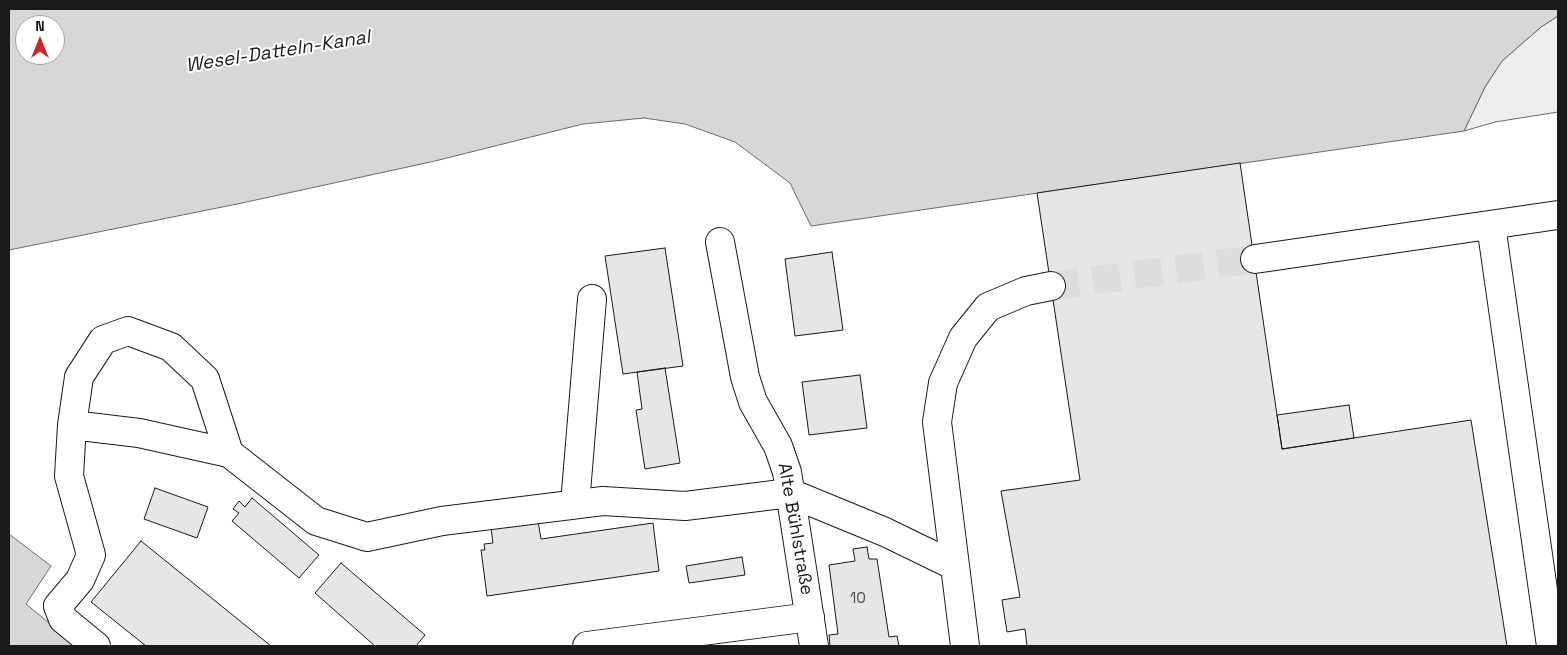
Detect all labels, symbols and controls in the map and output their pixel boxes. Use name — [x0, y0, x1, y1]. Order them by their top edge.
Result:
north arrow — [15, 15, 65, 65]
text: N — [35, 17, 45, 35]
water label: Wesel-Datteln-Kanal — [184, 26, 372, 78]
street label: Alte Bühlstraße — [773, 461, 817, 597]
house number: 10 — [850, 590, 866, 608]

